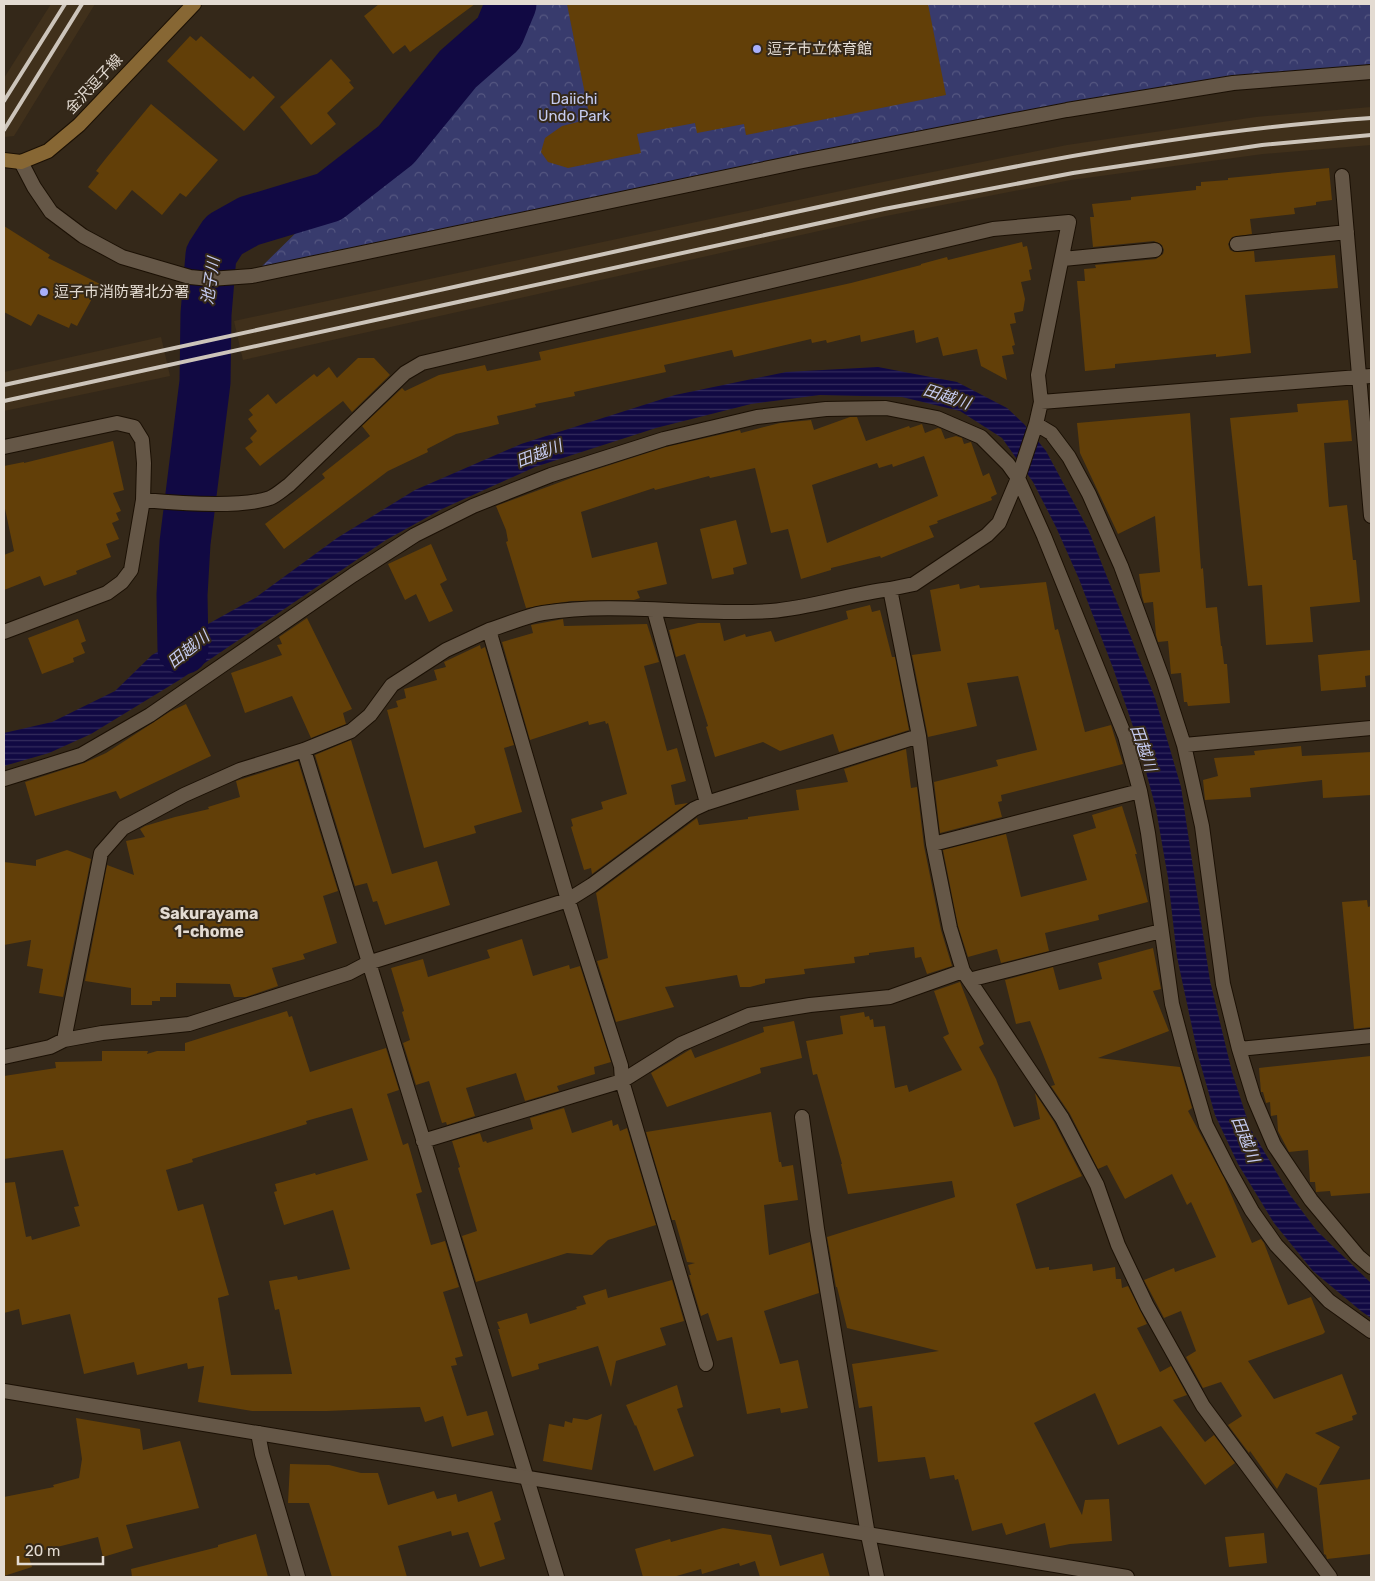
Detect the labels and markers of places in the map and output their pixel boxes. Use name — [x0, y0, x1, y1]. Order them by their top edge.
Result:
place label: 逗子市立体育館 — [767, 40, 872, 58]
marker: 逗子市立体育館 — [751, 43, 763, 55]
place label: 逗子市消防署北分署 — [54, 283, 189, 301]
marker: 逗子市消防署北分署 — [38, 286, 50, 298]

